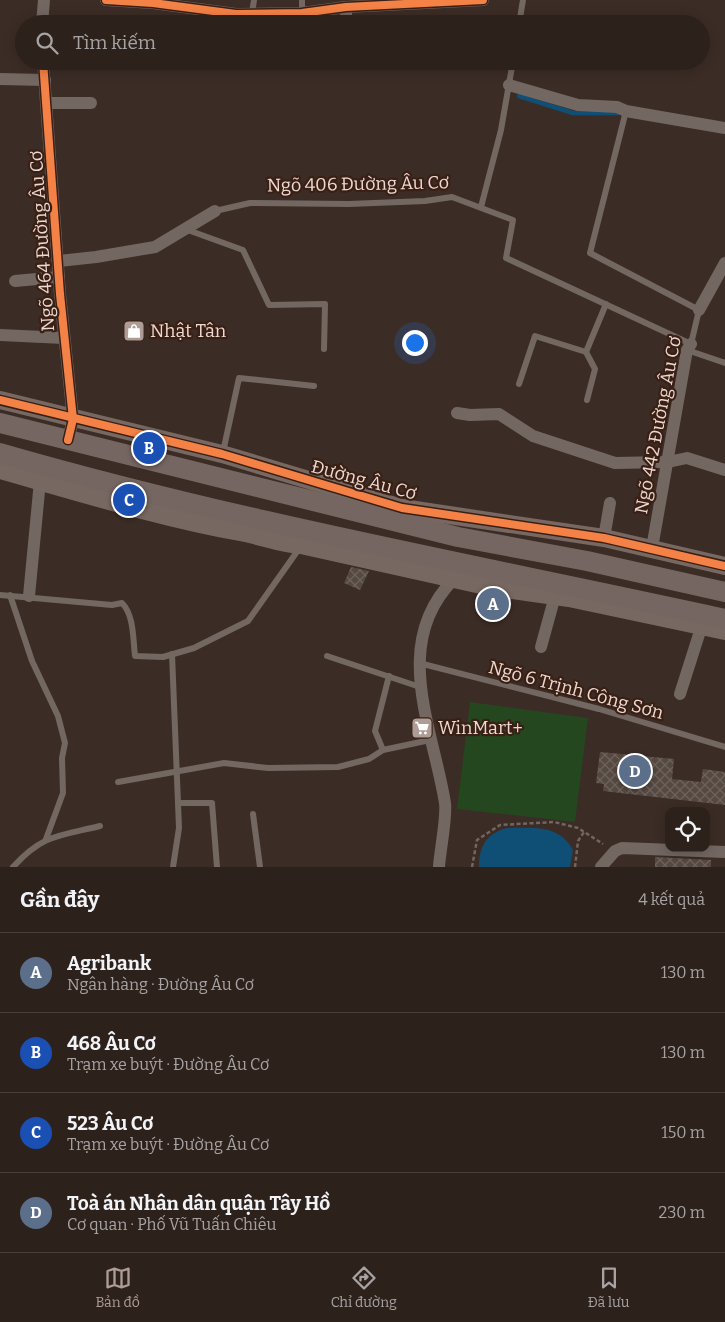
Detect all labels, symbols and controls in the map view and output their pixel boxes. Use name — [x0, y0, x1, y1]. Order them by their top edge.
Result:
search box — [15, 15, 710, 70]
icon: search — [33, 29, 61, 57]
text: Tìm kiếm — [73, 31, 156, 54]
street label: Ngõ 464 Đường Âu Cơ — [25, 150, 59, 332]
street label: Ngõ 406 Đường Âu Cơ — [267, 171, 449, 197]
shop icon: Nhật Tân — [122, 319, 146, 343]
place label: Nhật Tân — [150, 320, 227, 342]
your location — [402, 330, 428, 356]
street label: Ngõ 442 Đường Âu Cơ — [630, 334, 686, 516]
pin: B — [133, 429, 165, 467]
street label: Đường Âu Cơ — [309, 455, 419, 505]
pin: C — [113, 481, 145, 519]
pin: A — [477, 585, 509, 623]
street label: Ngõ 6 Trịnh Công Sơn — [486, 656, 666, 724]
supermarket icon: WinMart+ — [410, 716, 434, 740]
place label: WinMart+ — [438, 717, 523, 739]
pin: D — [619, 752, 651, 790]
map controls — [665, 807, 710, 852]
button: locate — [665, 807, 710, 852]
text: Gần đây — [20, 887, 99, 913]
text: 4 kết quả — [638, 890, 705, 909]
text: Agribank — [67, 952, 151, 975]
text: A — [30, 963, 42, 982]
text: 130 m — [661, 963, 705, 982]
text: Ngân hàng · Đường Âu Cơ — [67, 975, 254, 994]
text: 468 Âu Cơ — [67, 1032, 156, 1055]
text: B — [31, 1043, 41, 1062]
text: 130 m — [661, 1043, 705, 1062]
text: Trạm xe buýt · Đường Âu Cơ — [67, 1055, 269, 1074]
text: 523 Âu Cơ — [67, 1112, 153, 1135]
text: C — [31, 1123, 41, 1142]
text: 150 m — [661, 1123, 705, 1142]
text: Trạm xe buýt · Đường Âu Cơ — [67, 1135, 269, 1154]
text: Toà án Nhân dân quận Tây Hồ — [67, 1192, 330, 1215]
text: D — [30, 1203, 42, 1222]
text: 230 m — [658, 1203, 705, 1222]
text: Cơ quan · Phố Vũ Tuấn Chiêu — [67, 1215, 277, 1234]
tab: Bản đồ — [95, 1264, 140, 1311]
tab: Chỉ đường — [331, 1264, 397, 1311]
tab: Đã lưu — [588, 1264, 630, 1311]

